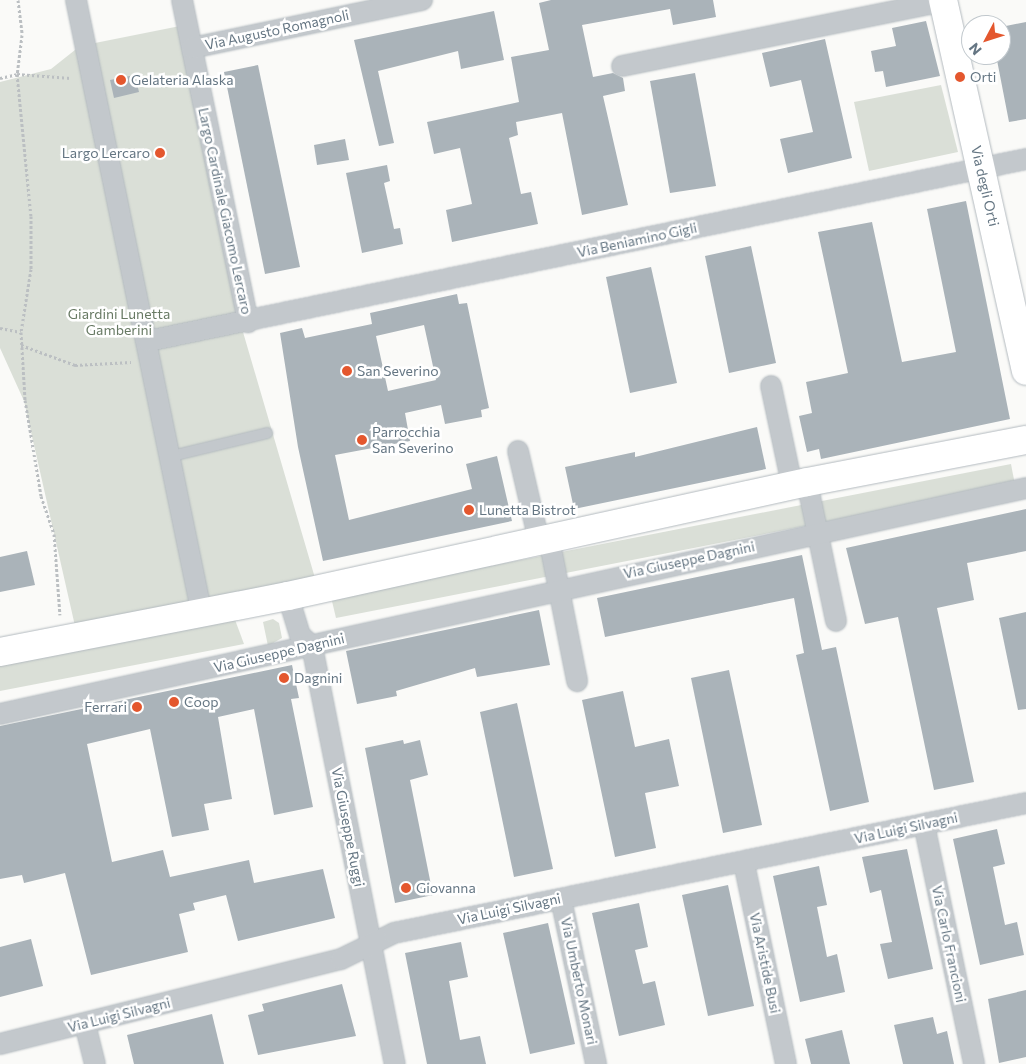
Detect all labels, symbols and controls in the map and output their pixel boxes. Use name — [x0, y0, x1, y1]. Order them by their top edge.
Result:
street label: Via Augusto Romagnoli — [203, 7, 351, 53]
north arrow — [961, 15, 1011, 65]
text: N — [965, 40, 985, 59]
place label: Orti — [970, 69, 996, 85]
marker: Orti — [954, 71, 966, 83]
place label: Gelateria Alaska — [131, 72, 234, 88]
marker: Gelateria Alaska — [115, 74, 127, 86]
street label: Largo Cardinale Giacomo Lercaro — [195, 106, 255, 316]
street label: Via degli Orti — [968, 144, 1002, 228]
place label: Largo Lercaro — [62, 145, 150, 161]
marker: Largo Lercaro — [154, 147, 166, 159]
street label: Via Beniamino Gigli — [576, 219, 698, 261]
park label: Giardini Lunetta Gamberini — [68, 306, 170, 338]
place label: San Severino — [357, 363, 439, 379]
marker: San Severino — [341, 365, 353, 377]
place label: Parrocchia San Severino — [372, 424, 454, 457]
marker: Parrocchia San Severino — [356, 434, 368, 446]
place label: Lunetta Bistrot — [479, 502, 576, 518]
marker: Lunetta Bistrot — [463, 504, 475, 516]
street label: Via Giuseppe Dagnini — [622, 538, 756, 582]
street label: Via Giuseppe Dagnini — [212, 630, 346, 676]
place label: Dagnini — [294, 670, 342, 686]
marker: Dagnini — [278, 672, 290, 684]
place label: Coop — [184, 694, 219, 710]
marker: Coop — [168, 696, 180, 708]
place label: Ferrari — [84, 699, 127, 715]
marker: Ferrari — [131, 701, 143, 713]
street label: Via Giuseppe Ruggi — [328, 766, 368, 888]
street label: Via Luigi Silvagni — [853, 809, 959, 847]
place label: Giovanna — [416, 880, 476, 896]
marker: Giovanna — [400, 882, 412, 894]
street label: Via Carlo Francioni — [928, 884, 970, 1004]
street label: Via Luigi Silvagni — [456, 890, 562, 928]
street label: Via Aristide Busi — [746, 911, 784, 1015]
street label: Via Umberto Monari — [557, 916, 601, 1046]
street label: Via Luigi Silvagni — [66, 994, 172, 1036]

